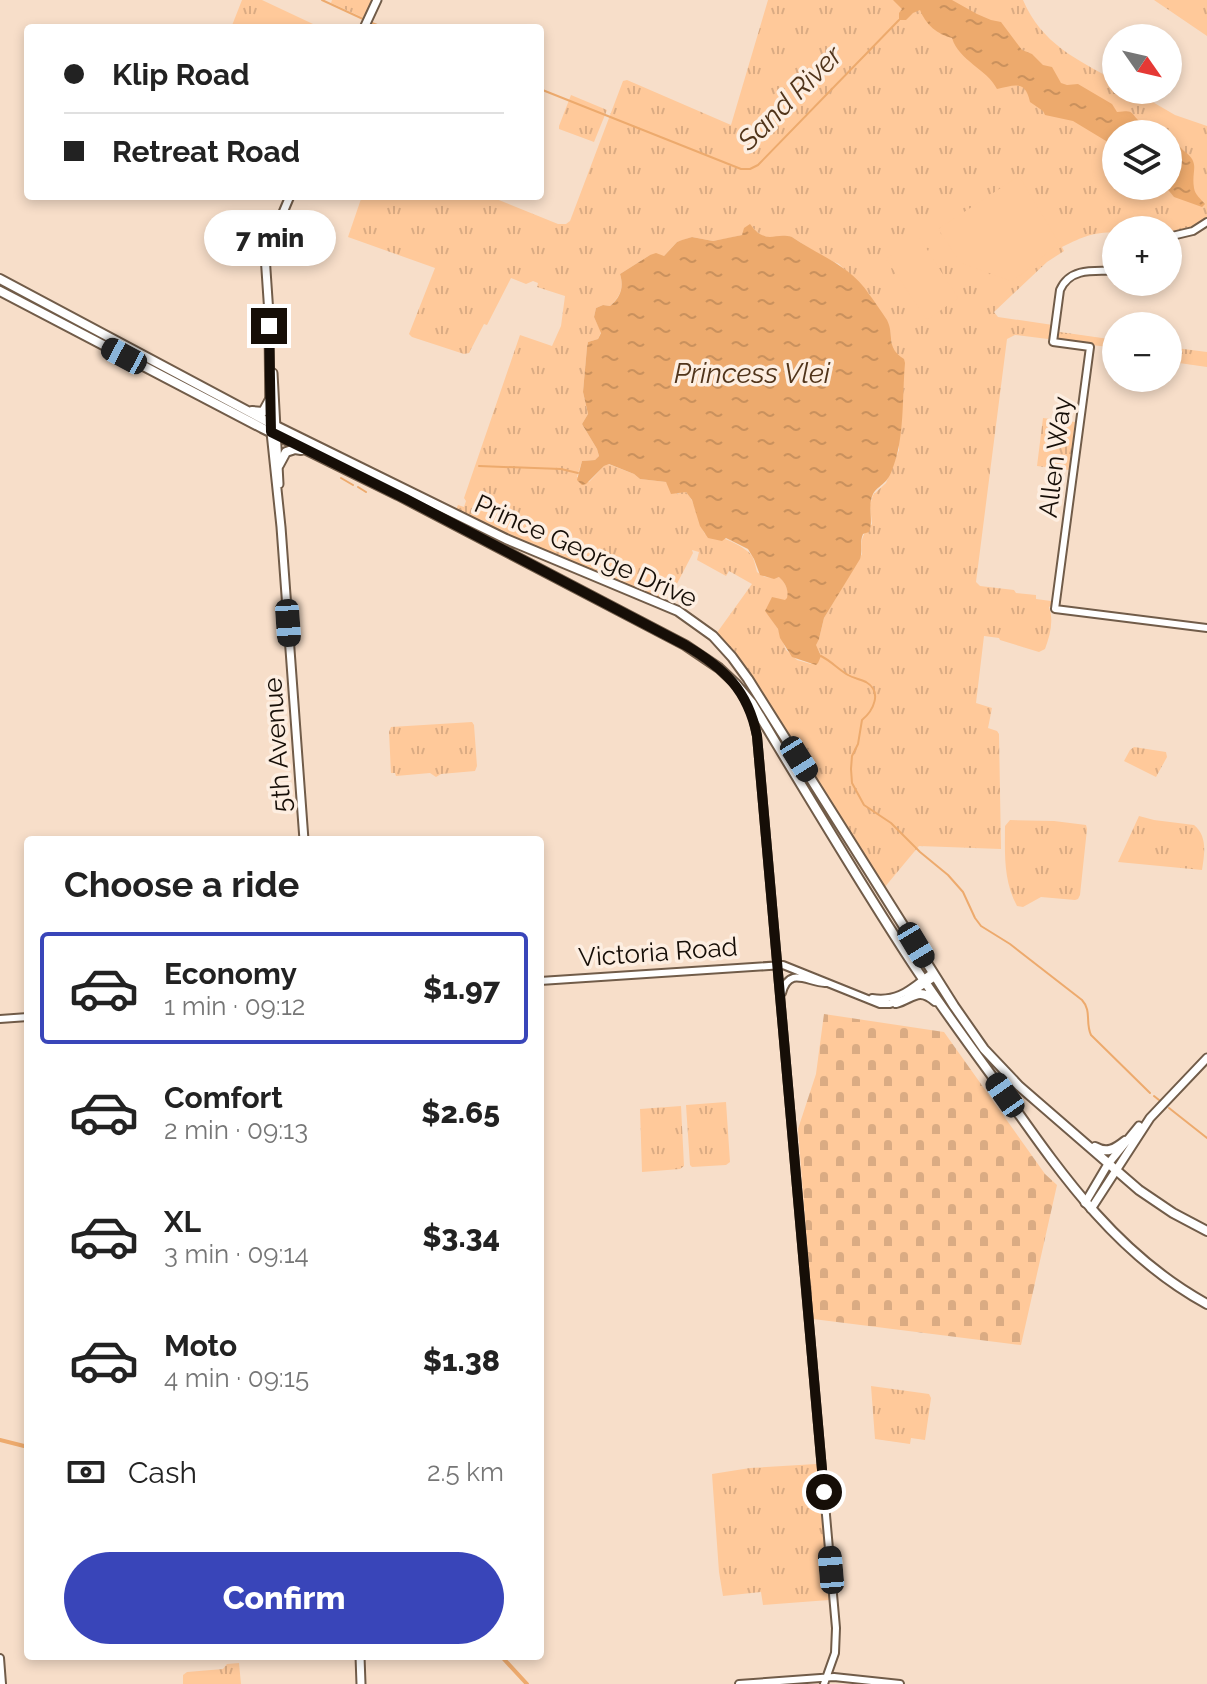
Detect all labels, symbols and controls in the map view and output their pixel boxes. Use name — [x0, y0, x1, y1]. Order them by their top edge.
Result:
north arrow — [1102, 24, 1182, 104]
map controls — [1102, 24, 1182, 392]
water label: Sand River — [730, 38, 850, 158]
text: Klip Road — [112, 57, 250, 92]
button: layers — [1102, 120, 1182, 200]
text: Retreat Road — [112, 134, 300, 169]
callout: 7 min — [203, 210, 335, 266]
button: + — [1102, 216, 1182, 296]
text: 7 min — [236, 223, 304, 253]
route end — [251, 308, 287, 344]
button: − — [1102, 312, 1182, 392]
car — [97, 334, 151, 378]
water label: Princess Vlei — [674, 357, 831, 390]
street label: Allen Way — [1033, 395, 1077, 519]
street label: Prince George Drive — [470, 488, 702, 614]
car — [274, 598, 302, 648]
street label: 5th Avenue — [257, 677, 297, 813]
car — [776, 732, 822, 786]
text: Choose a ride — [64, 863, 299, 905]
car — [893, 918, 939, 972]
street label: Victoria Road — [577, 931, 739, 973]
icon: car — [68, 952, 140, 1024]
text: Economy — [164, 956, 297, 991]
text: $1.97 — [423, 971, 500, 1006]
text: 1 min · 09:12 — [164, 991, 305, 1021]
car — [981, 1068, 1029, 1122]
icon: car — [68, 1076, 140, 1148]
text: Comfort — [164, 1080, 283, 1115]
text: $2.65 — [421, 1095, 500, 1130]
text: 2 min · 09:13 — [164, 1115, 308, 1145]
icon: car — [68, 1200, 140, 1272]
text: XL — [164, 1204, 201, 1239]
text: $3.34 — [422, 1219, 500, 1254]
text: 3 min · 09:14 — [164, 1239, 309, 1269]
icon: car — [68, 1324, 140, 1396]
text: Moto — [164, 1328, 237, 1363]
text: $1.38 — [423, 1343, 500, 1378]
text: 4 min · 09:15 — [164, 1363, 309, 1393]
icon: cash — [64, 1450, 108, 1494]
text: Cash — [128, 1455, 197, 1490]
text: 2.5 km — [427, 1457, 504, 1487]
route start — [806, 1474, 842, 1510]
car — [817, 1545, 845, 1595]
button: Confirm — [64, 1552, 504, 1644]

